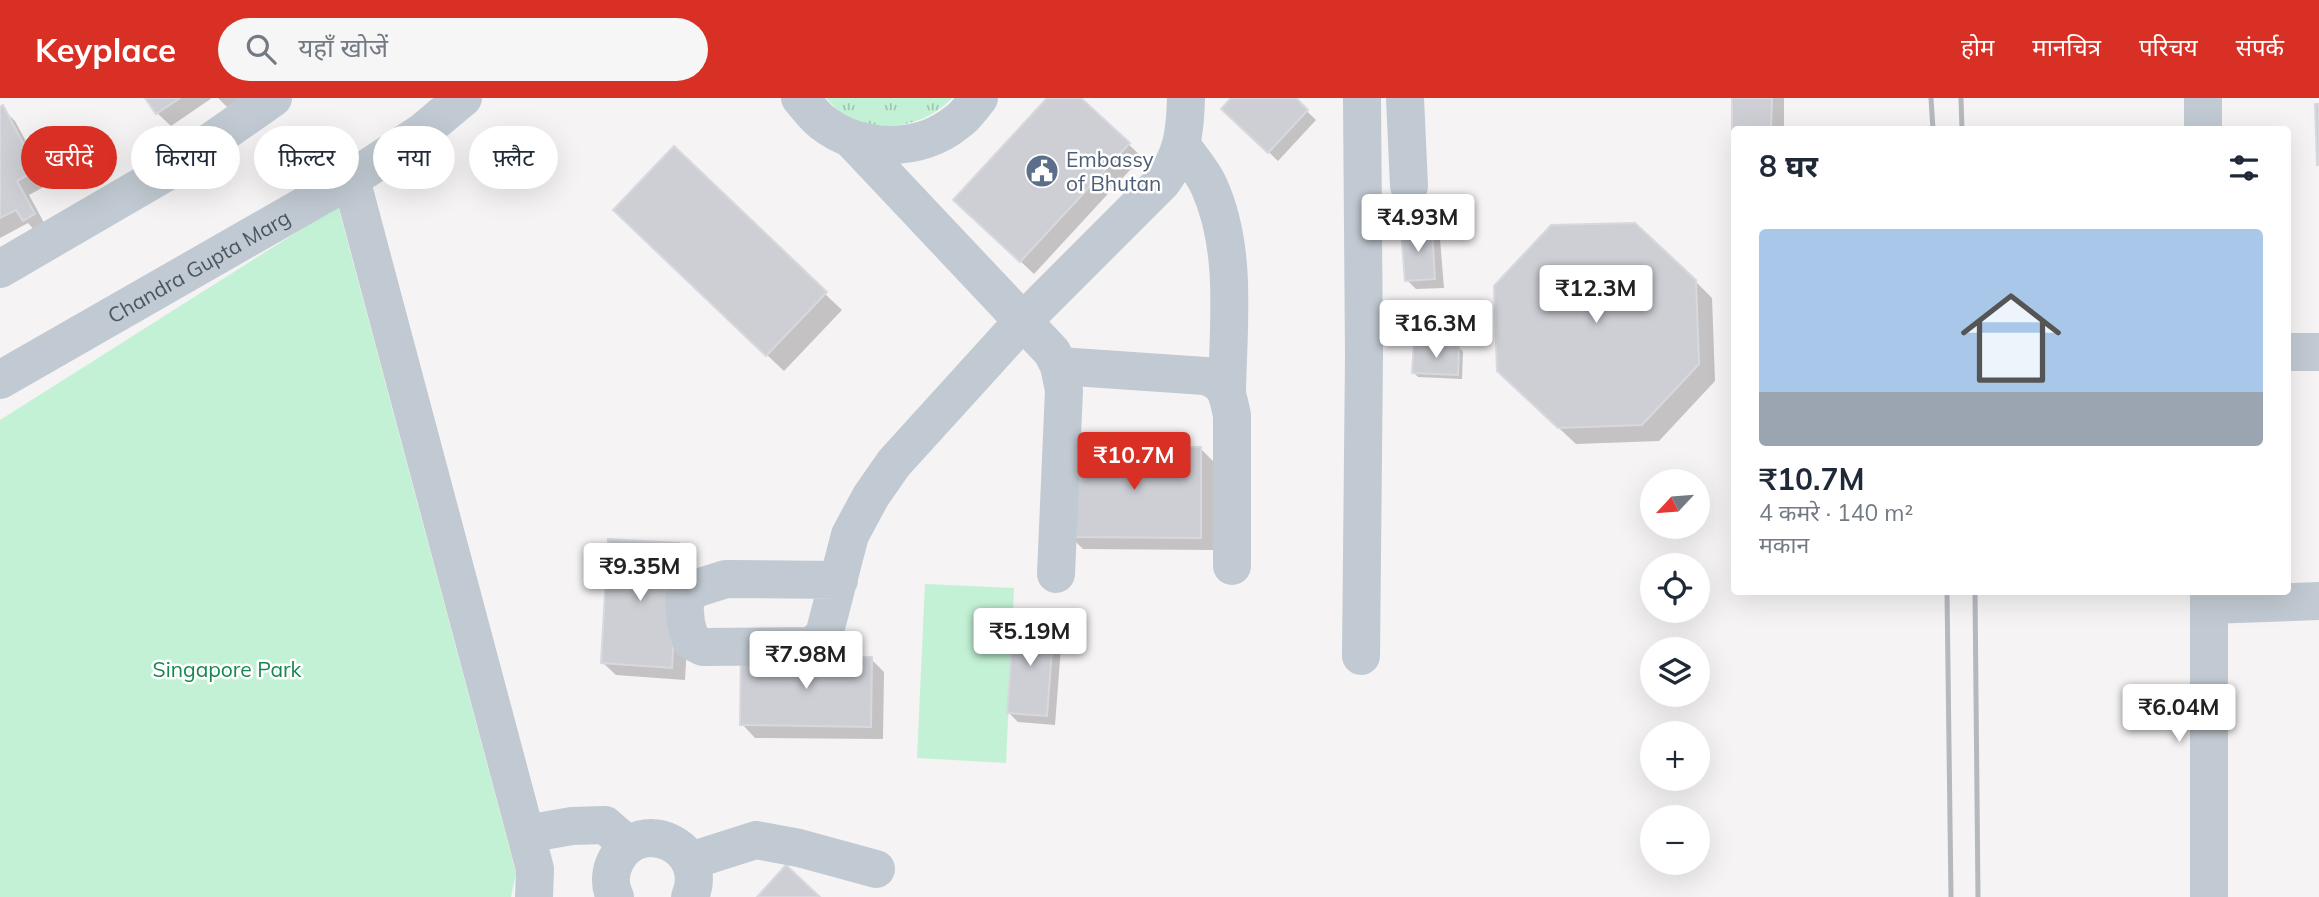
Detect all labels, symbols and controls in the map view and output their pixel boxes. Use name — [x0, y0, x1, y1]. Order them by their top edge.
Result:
search box — [218, 18, 708, 81]
text: Keyplace — [35, 29, 176, 70]
icon: search — [242, 30, 280, 68]
text: यहाँ खोजें — [298, 31, 388, 64]
text: होम — [1961, 32, 1994, 62]
text: मानचित्र — [2032, 32, 2101, 62]
text: परिचय — [2139, 32, 2198, 62]
text: संपर्क — [2236, 32, 2284, 62]
chip: खरीदें — [21, 126, 117, 189]
chip: किराया — [131, 126, 240, 189]
chip: फ़िल्टर — [254, 126, 359, 189]
chip: नया — [373, 126, 455, 189]
chip: फ़्लैट — [469, 126, 558, 189]
place label: Embassy of Bhutan — [1066, 146, 1161, 196]
text: 8 घर — [1759, 147, 1818, 185]
icon: filters — [2225, 149, 2263, 187]
public building icon: Embassy of Bhutan — [1023, 152, 1061, 190]
pin: ₹4.93M — [1361, 194, 1475, 254]
text: ₹4.93M — [1378, 202, 1458, 231]
street label: Chandra Gupta Marg — [103, 204, 295, 329]
pin: ₹12.3M — [1539, 266, 1653, 325]
text: ₹12.3M — [1556, 273, 1636, 302]
icon: home — [1948, 275, 2074, 401]
pin: ₹16.3M — [1379, 300, 1493, 360]
text: ₹16.3M — [1396, 308, 1476, 337]
pin: ₹10.7M — [1077, 432, 1191, 492]
text: ₹10.7M — [1094, 440, 1174, 469]
text: ₹10.7M — [1759, 460, 1865, 498]
north arrow — [1640, 469, 1710, 539]
map controls — [1640, 469, 1710, 875]
text: 4 कमरे · 140 m² — [1759, 498, 1913, 527]
text: मकान — [1759, 530, 1809, 559]
pin: ₹9.35M — [583, 544, 697, 603]
text: ₹9.35M — [600, 551, 680, 580]
button: locate — [1640, 553, 1710, 623]
pin: ₹5.19M — [973, 608, 1087, 668]
text: ₹5.19M — [990, 616, 1070, 645]
pin: ₹7.98M — [749, 632, 863, 691]
button: layers — [1640, 637, 1710, 707]
text: ₹7.98M — [766, 639, 846, 668]
park label: Singapore Park — [153, 656, 302, 682]
pin: ₹6.04M — [2122, 684, 2236, 744]
text: ₹6.04M — [2139, 692, 2219, 721]
button: + — [1640, 721, 1710, 791]
button: − — [1640, 805, 1710, 875]

